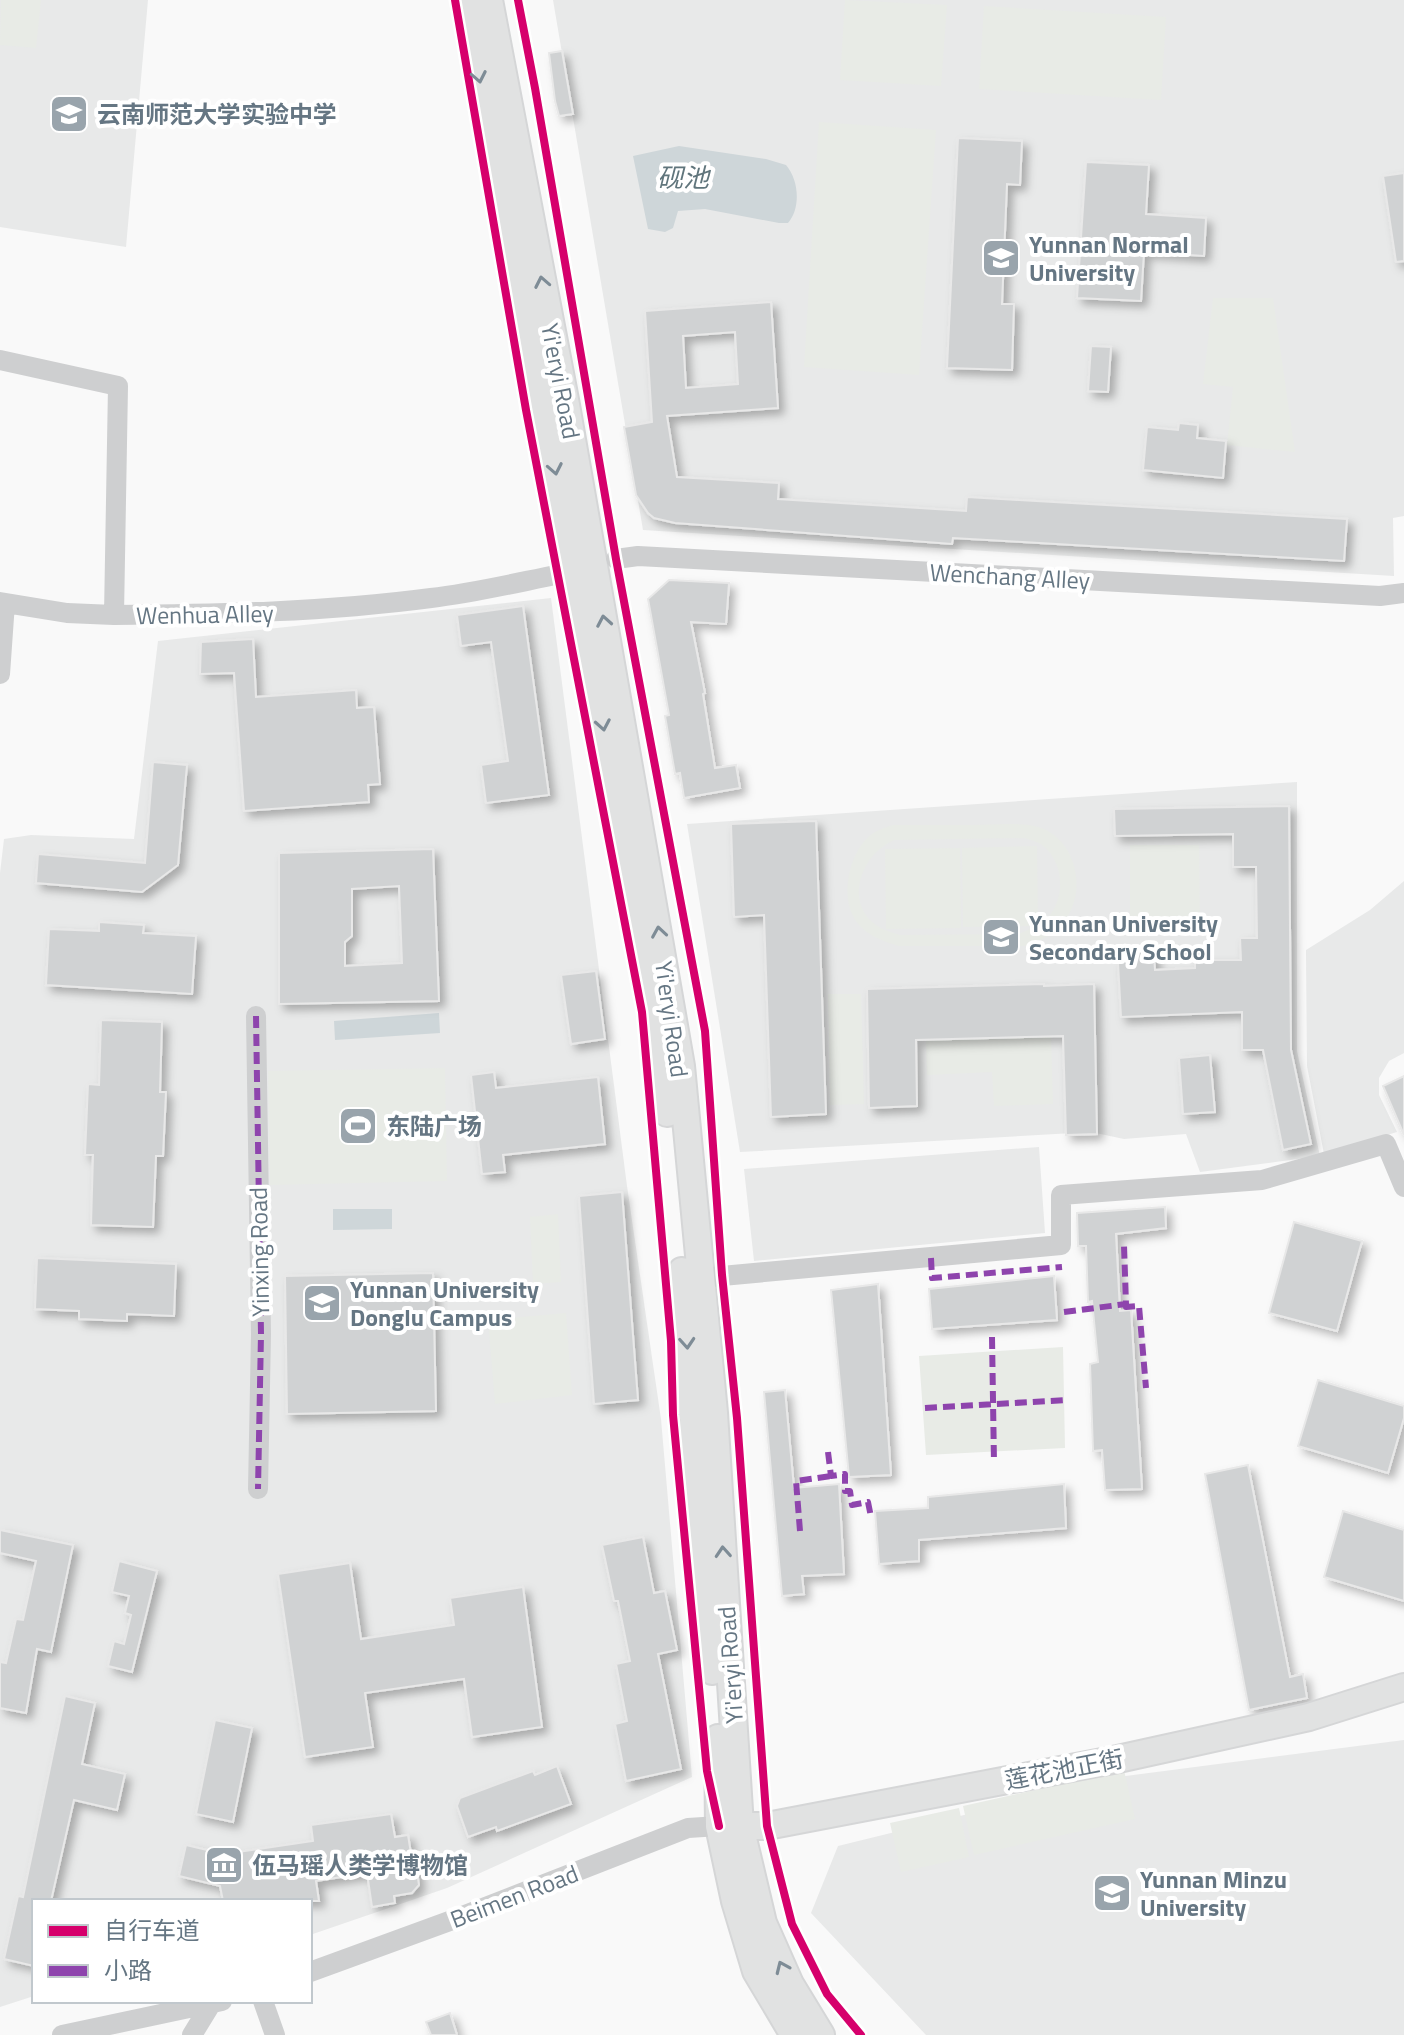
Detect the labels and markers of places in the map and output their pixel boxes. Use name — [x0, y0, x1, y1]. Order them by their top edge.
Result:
school or university icon: 云南师范大学实验中学 — [48, 93, 90, 135]
place label: 云南师范大学实验中学 — [97, 96, 337, 132]
place label: Yunnan Normal University — [1029, 226, 1189, 290]
school or university icon: Yunnan Normal University — [980, 237, 1022, 279]
place label: Yunnan University Secondary School — [1029, 905, 1218, 969]
school or university icon: Yunnan University Secondary School — [980, 916, 1022, 958]
sports icon: 东陆广场 — [337, 1105, 379, 1147]
place label: 东陆广场 — [386, 1108, 482, 1144]
place label: Yunnan University Donglu Campus — [350, 1271, 539, 1335]
school or university icon: Yunnan University Donglu Campus — [301, 1282, 343, 1324]
museum icon: 伍马瑶人类学博物馆 — [203, 1844, 245, 1886]
place label: 伍马瑶人类学博物馆 — [252, 1847, 468, 1883]
place label: Yunnan Minzu University — [1140, 1861, 1287, 1925]
school or university icon: Yunnan Minzu University — [1091, 1872, 1133, 1914]

